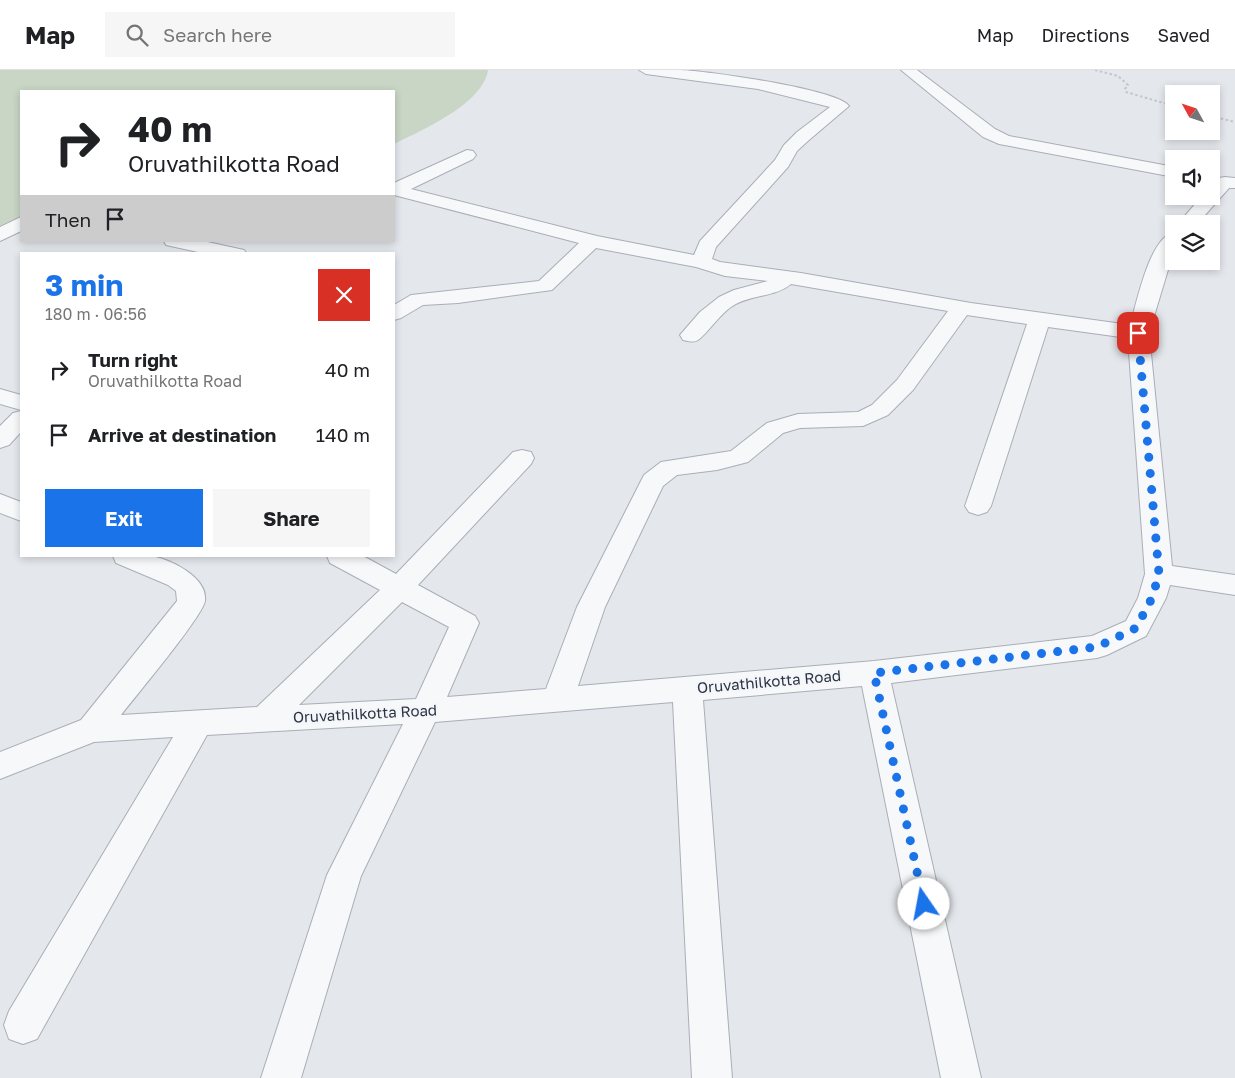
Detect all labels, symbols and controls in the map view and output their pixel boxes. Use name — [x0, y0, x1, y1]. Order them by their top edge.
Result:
search box — [105, 12, 455, 57]
text: Map — [25, 20, 75, 49]
icon: search — [123, 21, 151, 49]
text: Search here — [163, 23, 272, 46]
text: Map — [977, 24, 1013, 46]
text: Directions — [1041, 24, 1129, 46]
text: Saved — [1157, 24, 1210, 46]
north arrow — [1165, 85, 1220, 140]
map controls — [1165, 85, 1220, 270]
text: 40 m — [128, 108, 212, 150]
icon: right — [45, 110, 110, 175]
text: Oruvathilkotta Road — [128, 150, 340, 177]
button: sound — [1165, 150, 1220, 205]
icon: arrive — [101, 205, 129, 233]
text: Then — [45, 208, 91, 231]
button: layers — [1165, 215, 1220, 270]
text: 3 min — [45, 267, 123, 303]
button: close — [318, 269, 370, 321]
text: 180 m · 06:56 — [45, 304, 147, 324]
pin — [1117, 312, 1159, 354]
icon: arrive — [1124, 319, 1152, 347]
text: Turn right — [88, 348, 178, 371]
icon: right — [45, 356, 73, 384]
text: 40 m — [325, 358, 370, 381]
text: Oruvathilkotta Road — [88, 371, 242, 391]
icon: arrive — [45, 421, 73, 449]
text: Arrive at destination — [88, 423, 276, 446]
text: 140 m — [316, 423, 370, 446]
button: Exit — [45, 489, 203, 547]
button: Share — [213, 489, 370, 547]
street label: Oruvathilkotta Road — [696, 666, 842, 696]
street label: Oruvathilkotta Road — [292, 700, 437, 726]
position arrow — [897, 877, 949, 929]

